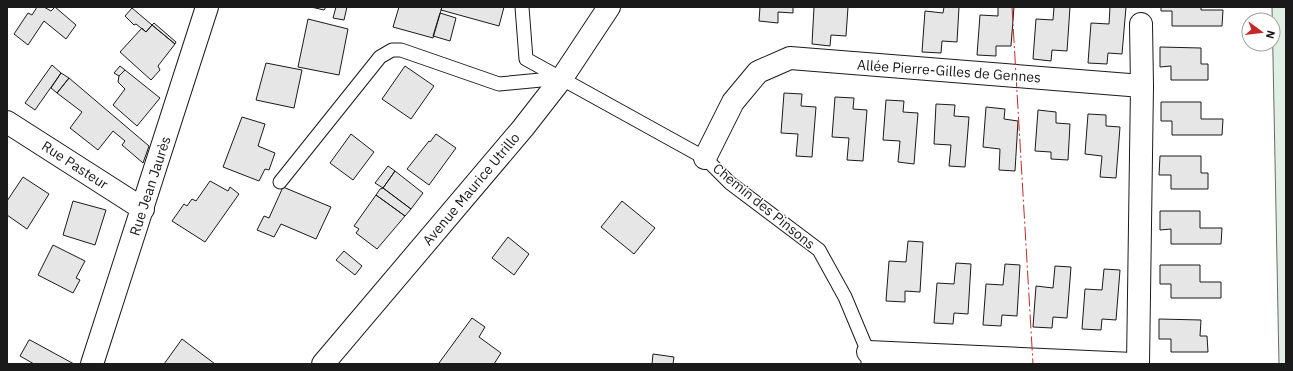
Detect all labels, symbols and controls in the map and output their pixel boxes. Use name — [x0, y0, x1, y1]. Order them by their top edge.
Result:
north arrow — [1241, 12, 1281, 52]
text: N — [1263, 29, 1278, 40]
street label: Allée Pierre-Gilles de Gennes — [856, 56, 1042, 86]
street label: Avenue Maurice Utrillo — [419, 129, 524, 249]
street label: Rue Jean Jaurès — [125, 134, 175, 238]
street label: Rue Pasteur — [38, 137, 112, 193]
street label: Chemin des Pinsons — [709, 159, 819, 253]

